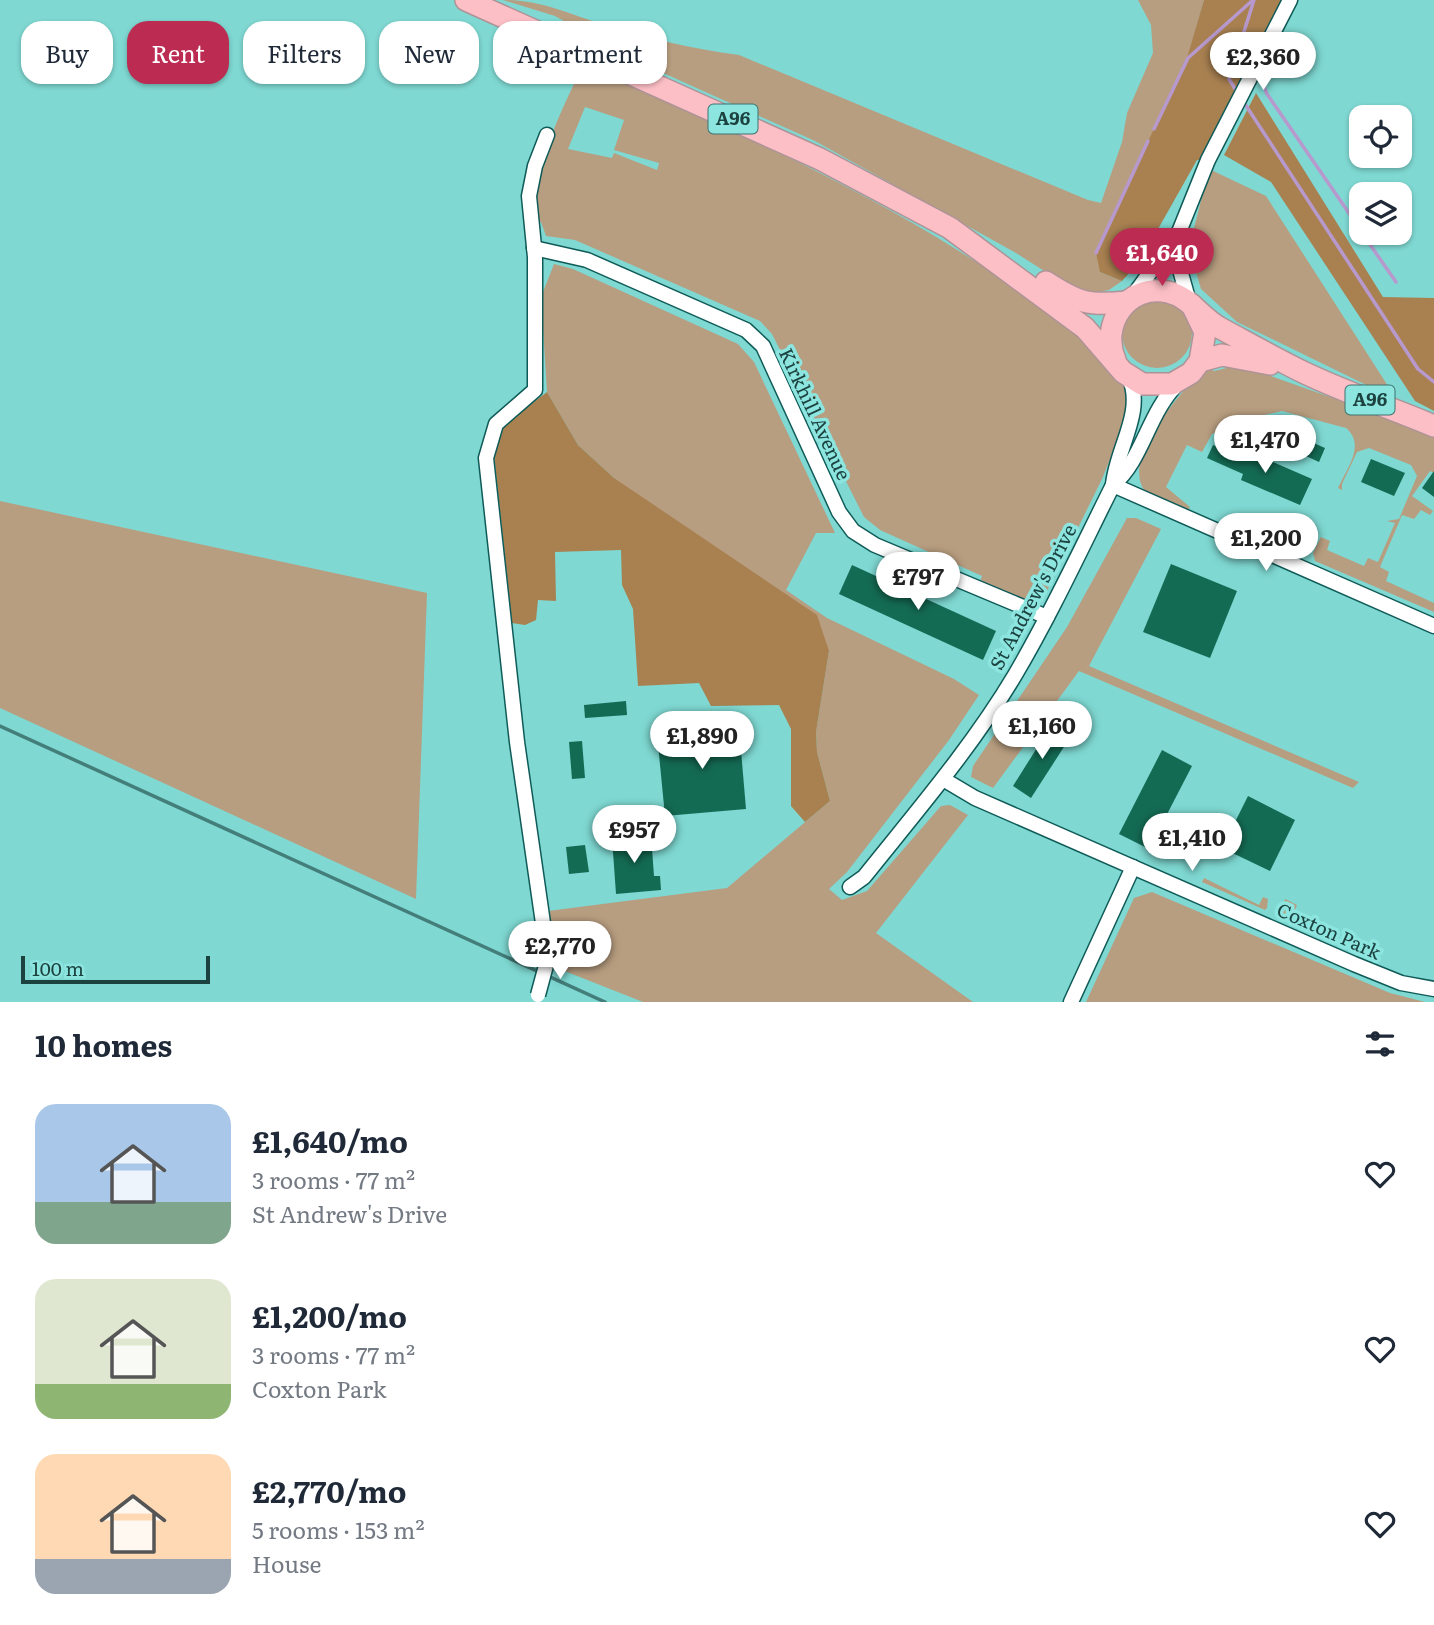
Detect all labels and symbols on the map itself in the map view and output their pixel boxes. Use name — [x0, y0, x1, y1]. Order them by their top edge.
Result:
pin: £2,360 — [1206, 32, 1320, 92]
road number: A96 — [708, 104, 758, 134]
pin: £1,640 — [1105, 229, 1219, 288]
street label: Kirkhill Avenue — [773, 343, 859, 484]
road number: A96 — [1346, 386, 1394, 414]
pin: £1,470 — [1208, 416, 1322, 475]
pin: £1,200 — [1209, 514, 1323, 573]
street label: St Andrew's Drive — [982, 519, 1082, 674]
pin: £797 — [877, 552, 959, 612]
pin: £1,160 — [985, 702, 1099, 761]
pin: £1,890 — [645, 712, 759, 771]
pin: £957 — [593, 806, 675, 865]
pin: £1,410 — [1135, 814, 1249, 873]
street label: Coxton Park — [1273, 895, 1386, 966]
pin: £2,770 — [503, 922, 617, 981]
scale bar — [21, 953, 210, 985]

